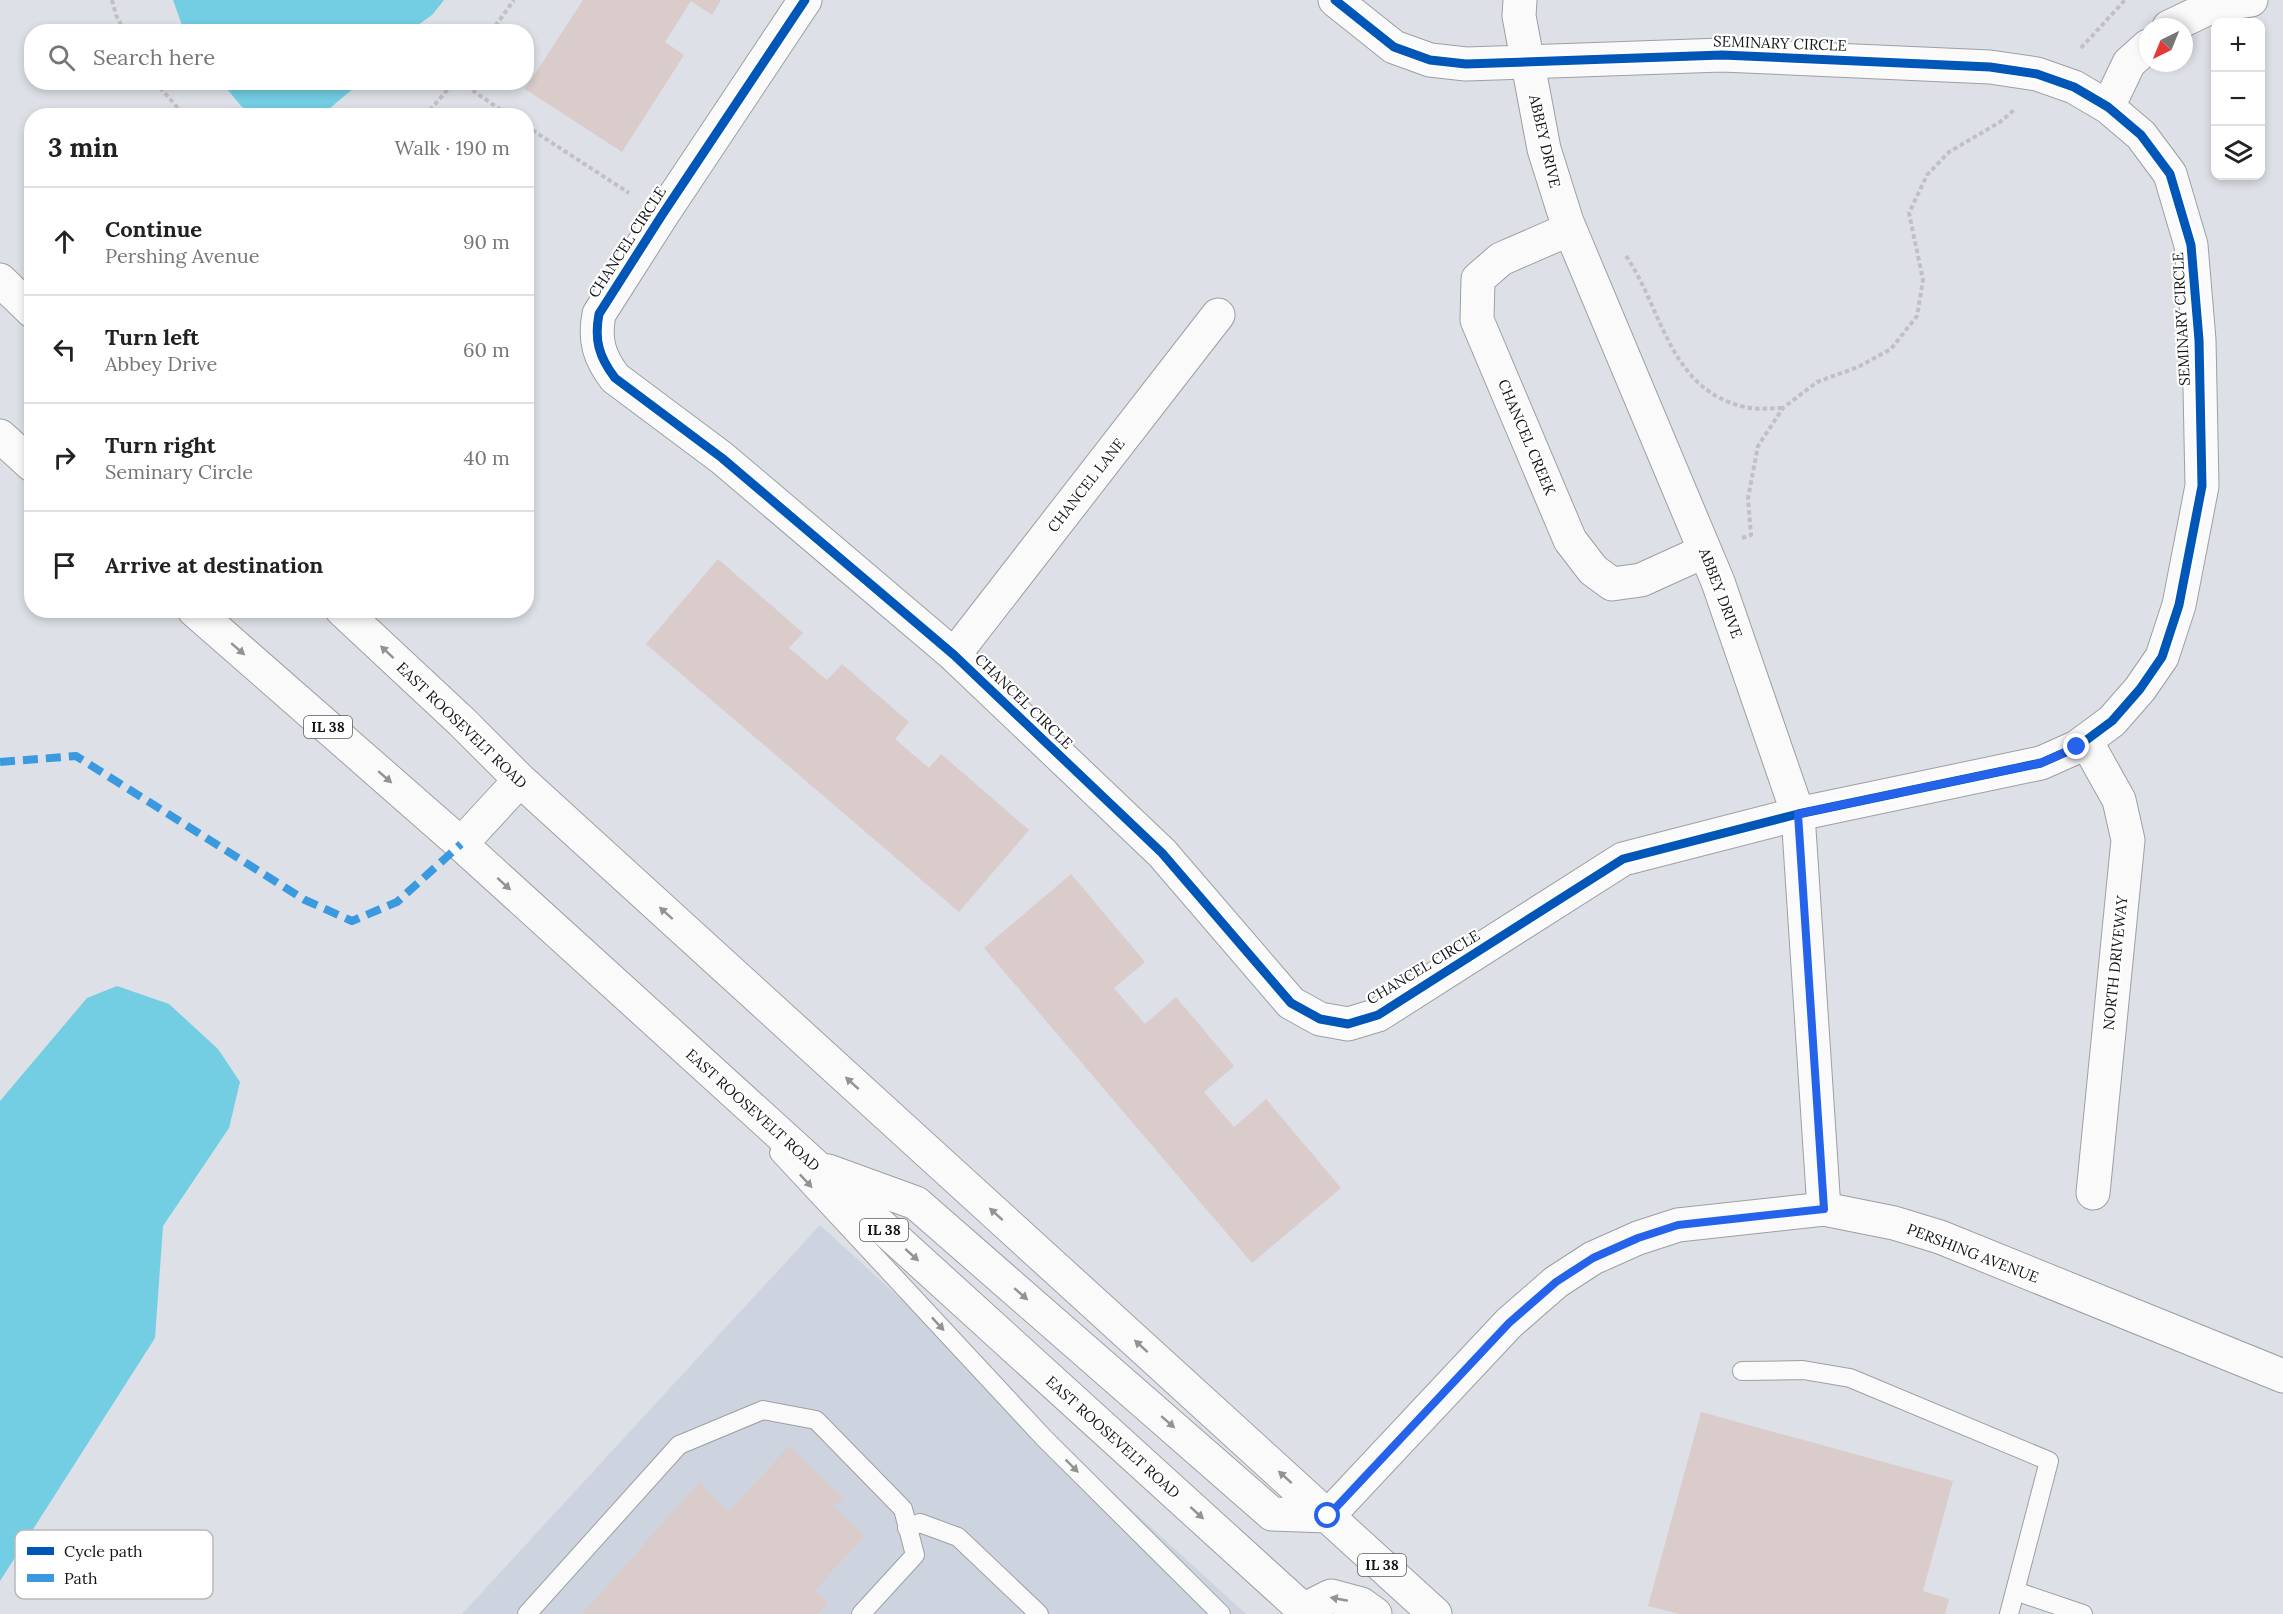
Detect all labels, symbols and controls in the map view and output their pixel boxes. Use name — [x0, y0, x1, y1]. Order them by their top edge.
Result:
north arrow — [2139, 18, 2193, 72]
map controls — [2211, 18, 2265, 180]
button: + — [2211, 18, 2265, 72]
search box — [24, 24, 534, 90]
street label: SEMINARY CIRCLE — [1713, 31, 1847, 55]
icon: search — [45, 41, 78, 74]
text: Search here — [93, 43, 215, 71]
button: − — [2211, 72, 2265, 126]
street label: ABBEY DRIVE — [1525, 92, 1565, 190]
button: layers — [2211, 126, 2265, 180]
text: 3 min — [48, 131, 118, 164]
text: Walk · 190 m — [394, 135, 510, 160]
street label: CHANCEL CIRCLE — [584, 183, 670, 301]
text: Continue — [105, 215, 202, 243]
icon: ahead — [48, 225, 81, 258]
text: 90 m — [463, 229, 510, 254]
text: Pershing Avenue — [105, 243, 260, 268]
street label: SEMINARY CIRCLE — [2168, 252, 2194, 386]
text: Turn left — [105, 323, 199, 351]
icon: left — [48, 333, 81, 366]
text: 60 m — [463, 337, 510, 362]
text: Abbey Drive — [105, 351, 217, 376]
street label: CHANCEL CREEK — [1494, 376, 1560, 499]
text: Turn right — [105, 431, 216, 459]
street label: CHANCEL LANE — [1043, 434, 1129, 536]
icon: right — [48, 441, 81, 474]
text: 40 m — [464, 445, 510, 470]
text: Seminary Circle — [105, 459, 253, 484]
street label: ABBEY DRIVE — [1695, 544, 1747, 641]
icon: arrive — [48, 549, 81, 582]
text: Arrive at destination — [105, 551, 323, 579]
one-way arrow — [230, 642, 245, 655]
one-way arrow — [379, 645, 394, 659]
street label: CHANCEL CIRCLE — [971, 649, 1077, 753]
street label: EAST ROOSEVELT ROAD — [393, 658, 531, 792]
road number: IL 38 — [304, 716, 352, 738]
route end — [2063, 733, 2089, 759]
one-way arrow — [377, 770, 392, 783]
one-way arrow — [496, 877, 511, 890]
street label: NORTH DRIVEWAY — [2098, 894, 2132, 1031]
one-way arrow — [659, 907, 674, 920]
street label: CHANCEL CIRCLE — [1363, 926, 1483, 1008]
street label: EAST ROOSEVELT ROAD — [682, 1045, 824, 1175]
one-way arrow — [845, 1077, 860, 1090]
one-way arrow — [798, 1174, 812, 1188]
one-way arrow — [989, 1207, 1004, 1221]
road number: IL 38 — [860, 1219, 908, 1241]
street label: PERSHING AVENUE — [1904, 1219, 2042, 1287]
one-way arrow — [905, 1248, 920, 1262]
one-way arrow — [1013, 1287, 1028, 1300]
one-way arrow — [931, 1316, 944, 1331]
one-way arrow — [1134, 1339, 1148, 1353]
street label: EAST ROOSEVELT ROAD — [1042, 1372, 1184, 1502]
one-way arrow — [1160, 1416, 1175, 1429]
one-way arrow — [1065, 1458, 1079, 1472]
one-way arrow — [1278, 1471, 1293, 1484]
route start — [1314, 1502, 1340, 1528]
one-way arrow — [1189, 1506, 1204, 1519]
legend — [15, 1530, 213, 1599]
text: Cycle path — [64, 1541, 143, 1561]
road number: IL 38 — [1358, 1554, 1406, 1576]
text: Path — [64, 1568, 98, 1588]
one-way arrow — [1329, 1594, 1348, 1603]

